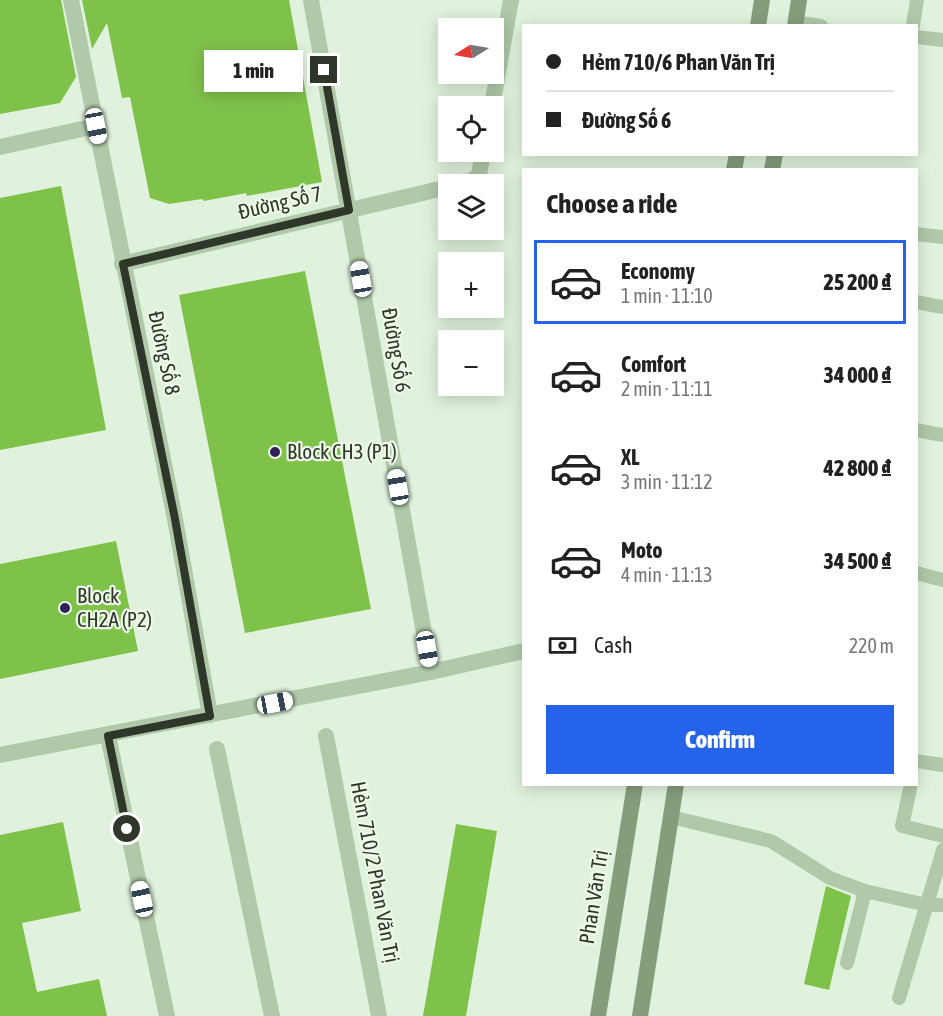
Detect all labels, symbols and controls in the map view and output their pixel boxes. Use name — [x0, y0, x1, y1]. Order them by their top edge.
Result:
north arrow — [438, 18, 504, 84]
map controls — [438, 18, 504, 396]
callout: 1 min — [204, 49, 303, 91]
text: Hẻm 710/6 Phan Văn Trị — [582, 49, 775, 75]
route end — [310, 56, 337, 83]
text: 1 min — [233, 59, 274, 82]
button: locate — [438, 96, 504, 162]
car — [84, 107, 108, 145]
text: Đường Số 6 — [582, 107, 671, 133]
button: layers — [438, 174, 504, 240]
street label: Đường Số 7 — [236, 181, 324, 223]
text: Choose a ride — [546, 188, 678, 219]
button: + — [438, 252, 504, 318]
icon: car — [549, 255, 603, 309]
text: Economy — [621, 258, 695, 284]
car — [349, 260, 373, 298]
text: 25 200 ₫ — [824, 269, 891, 295]
text: 1 min · 11:10 — [621, 284, 713, 307]
street label: Đường Số 6 — [378, 306, 416, 394]
street label: Đường Số 8 — [144, 309, 186, 397]
button: − — [438, 330, 504, 396]
icon: car — [549, 348, 603, 402]
text: Comfort — [621, 351, 686, 377]
text: 34 000 ₫ — [824, 362, 891, 388]
text: 2 min · 11:11 — [621, 377, 713, 400]
place label: Block CH3 (P1) — [287, 439, 397, 463]
icon: car — [549, 441, 603, 495]
text: XL — [621, 444, 639, 470]
marker: Block CH3 (P1) — [268, 445, 282, 459]
text: 42 800 ₫ — [824, 455, 891, 481]
car — [386, 468, 410, 506]
text: 3 min · 11:12 — [621, 470, 713, 493]
icon: car — [549, 534, 603, 588]
text: Moto — [621, 537, 663, 563]
text: 34 500 ₫ — [824, 548, 891, 574]
text: 4 min · 11:13 — [621, 563, 713, 586]
place label: Block CH2A (P2) — [77, 583, 152, 631]
marker: Block CH2A (P2) — [58, 601, 72, 615]
icon: cash — [546, 629, 579, 662]
car — [415, 630, 439, 668]
text: Cash — [594, 632, 633, 658]
text: 220 m — [849, 634, 894, 657]
car — [256, 691, 294, 715]
button: Confirm — [546, 705, 894, 774]
street label: Hẻm 710/2 Phan Văn Trị — [347, 779, 405, 964]
route start — [113, 815, 140, 842]
street label: Phan Văn Trị — [574, 848, 612, 946]
car — [129, 880, 155, 918]

